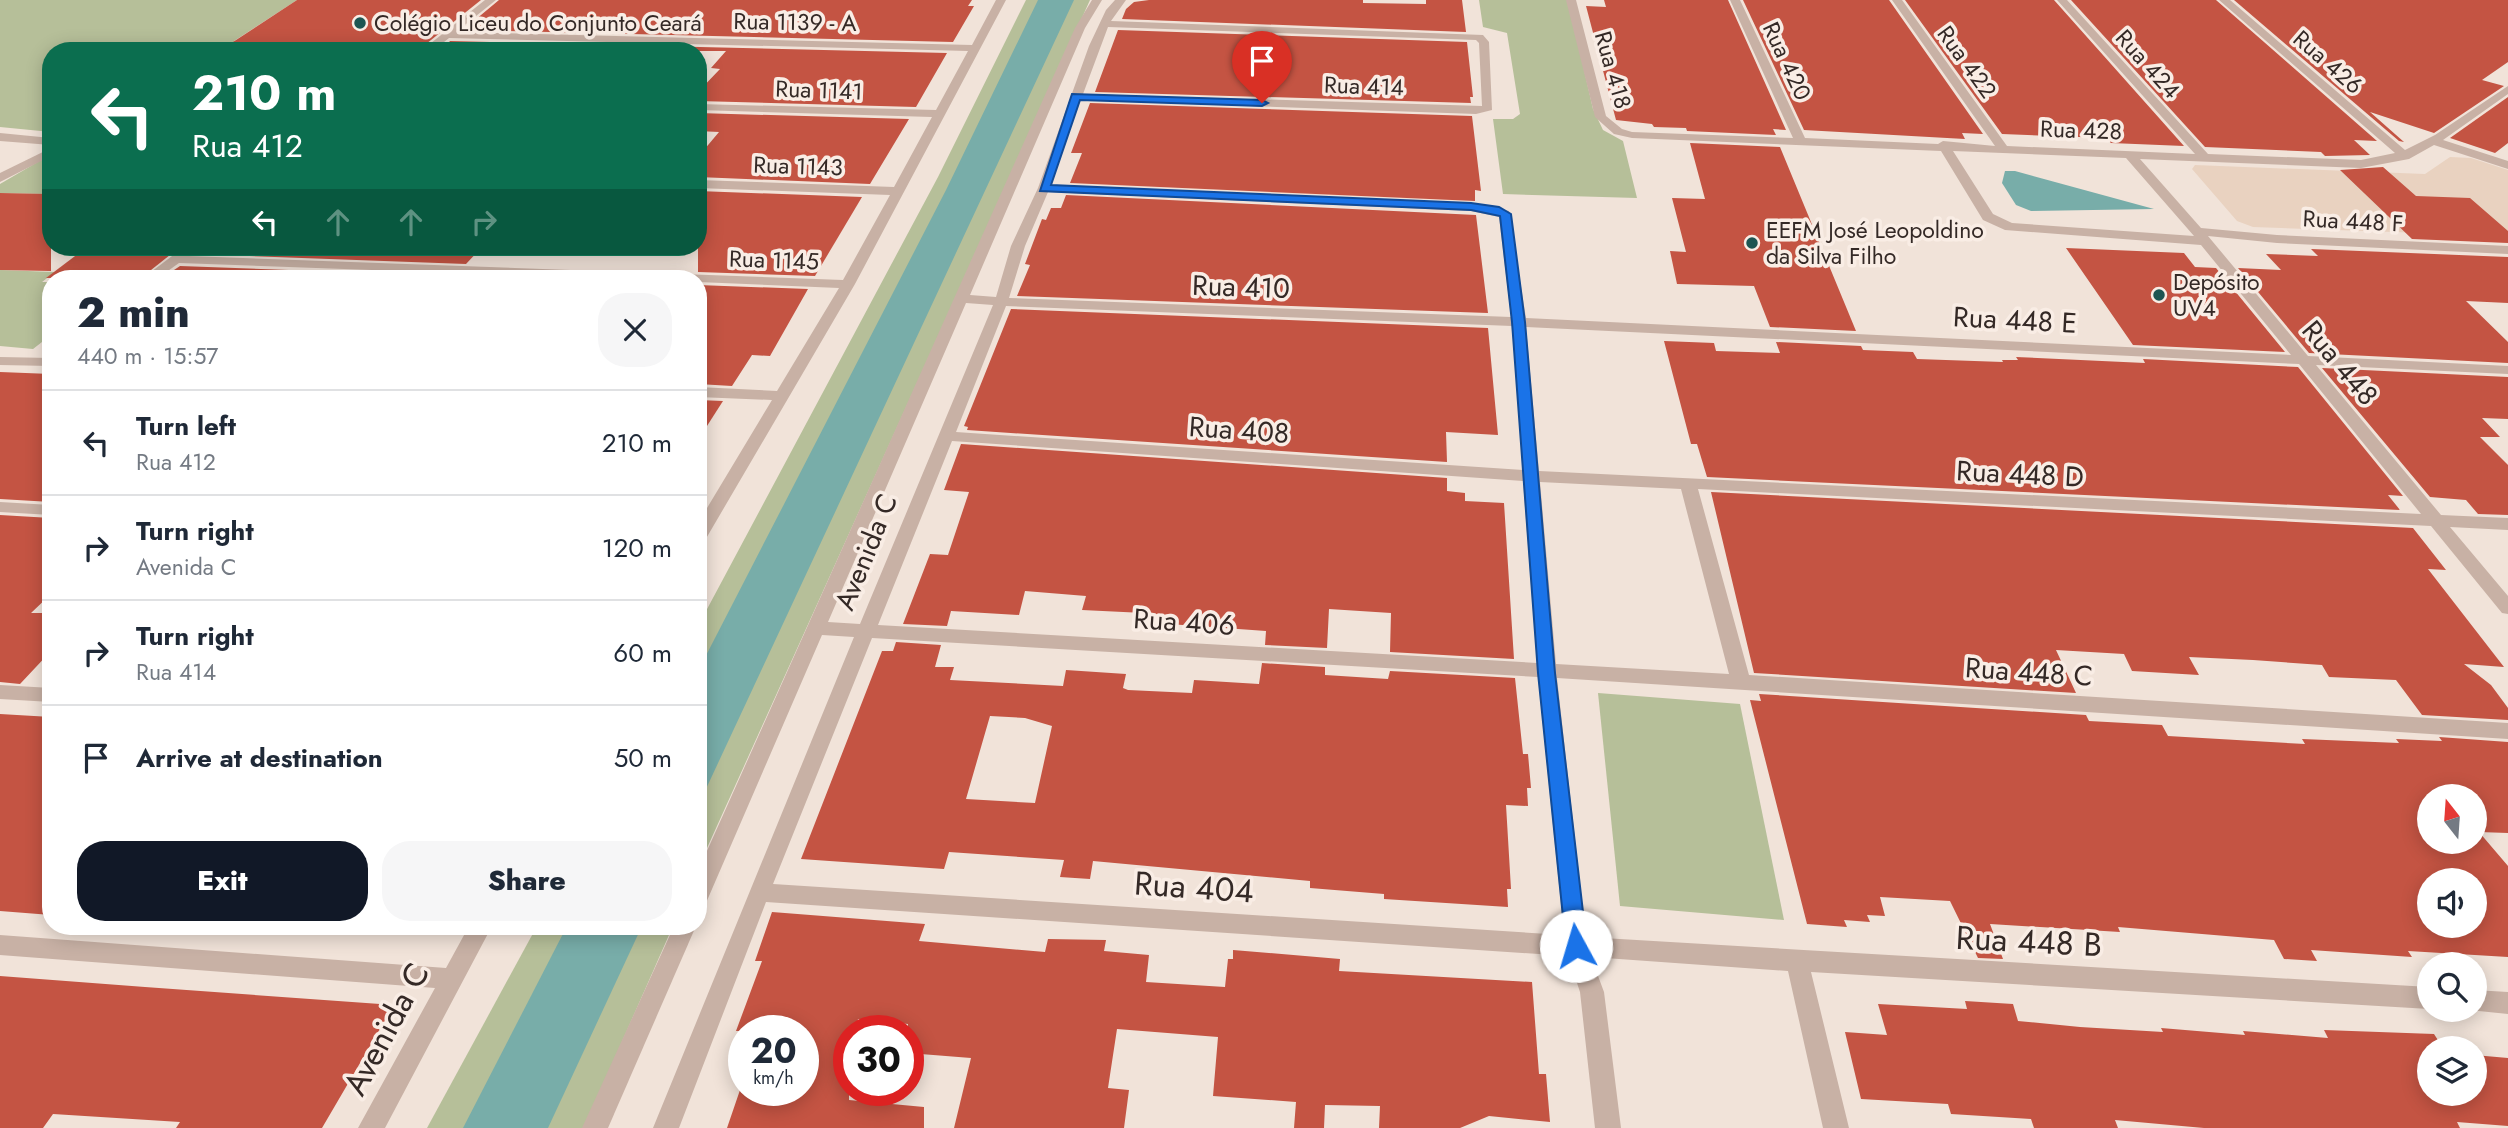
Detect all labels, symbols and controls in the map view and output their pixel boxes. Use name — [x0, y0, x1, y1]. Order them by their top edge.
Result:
street label: Rua 1139 - A — [733, 4, 858, 40]
place label: Colégio Liceu do Conjunto Ceará — [374, 6, 702, 40]
marker: Colégio Liceu do Conjunto Ceará — [352, 15, 368, 31]
street label: Rua 420 — [1754, 16, 1820, 106]
street label: Rua 422 — [1929, 19, 2005, 105]
street label: Rua 424 — [2108, 22, 2188, 106]
street label: Rua 426 — [2286, 22, 2370, 102]
street label: Rua 418 — [1586, 27, 1640, 113]
pin — [1232, 31, 1292, 103]
icon: arrive — [1243, 42, 1281, 80]
text: 210 m — [192, 58, 336, 128]
street label: Rua 414 — [1323, 68, 1405, 104]
icon: left — [77, 70, 168, 161]
street label: Rua 1141 — [775, 71, 863, 109]
street label: Rua 428 — [2039, 112, 2123, 148]
text: Rua 412 — [192, 123, 303, 169]
street label: Rua 1143 — [753, 147, 843, 185]
street label: Rua 448 F — [2302, 201, 2404, 241]
icon: left — [246, 203, 284, 241]
icon: ahead — [319, 203, 357, 241]
icon: ahead — [392, 203, 430, 241]
icon: right — [465, 203, 503, 241]
place label: EEFM José Leopoldino da Silva Filho — [1766, 213, 1984, 273]
marker: EEFM José Leopoldino da Silva Filho — [1744, 235, 1760, 251]
street label: Rua 1145 — [728, 241, 820, 279]
street label: Rua 410 — [1191, 265, 1291, 309]
place label: Depósito UV4 — [2173, 265, 2259, 325]
text: 2 min — [77, 282, 190, 343]
marker: Depósito UV4 — [2151, 287, 2167, 303]
button: close — [598, 293, 672, 367]
street label: Rua 448 E — [1952, 296, 2078, 344]
street label: Rua 448 — [2292, 311, 2388, 415]
text: 440 m · 15:57 — [77, 339, 218, 373]
street label: Rua 408 — [1187, 406, 1291, 454]
text: Turn left — [136, 407, 236, 445]
icon: left — [77, 424, 115, 462]
text: 210 m — [602, 424, 672, 462]
text: Rua 412 — [136, 445, 216, 479]
street label: Rua 448 D — [1955, 450, 2085, 498]
street label: Avenida C — [824, 488, 908, 616]
text: Turn right — [136, 512, 254, 550]
icon: right — [77, 529, 115, 567]
text: 120 m — [602, 529, 672, 567]
text: Avenida C — [136, 550, 237, 584]
street label: Rua 406 — [1132, 598, 1236, 646]
text: Turn right — [136, 617, 254, 655]
icon: right — [77, 634, 115, 672]
text: 60 m — [613, 634, 672, 672]
street label: Rua 448 C — [1964, 647, 2094, 697]
text: Rua 414 — [136, 655, 216, 689]
icon: arrive — [77, 739, 115, 777]
text: Arrive at destination — [136, 739, 383, 777]
text: 50 m — [614, 739, 672, 777]
north arrow — [2417, 784, 2487, 854]
map controls — [2417, 784, 2487, 1106]
button: Exit — [77, 841, 368, 921]
button: Share — [382, 841, 672, 921]
street label: Rua 404 — [1133, 859, 1255, 915]
button: sound — [2417, 868, 2487, 938]
position arrow — [1539, 909, 1613, 983]
street label: Rua 448 B — [1955, 914, 2103, 968]
button: search — [2417, 952, 2487, 1022]
street label: Avenida C — [331, 954, 441, 1104]
speed limit sign: 30 — [833, 1015, 924, 1106]
text: 20 — [750, 1026, 797, 1076]
button: layers — [2417, 1036, 2487, 1106]
text: km/h — [753, 1065, 794, 1091]

